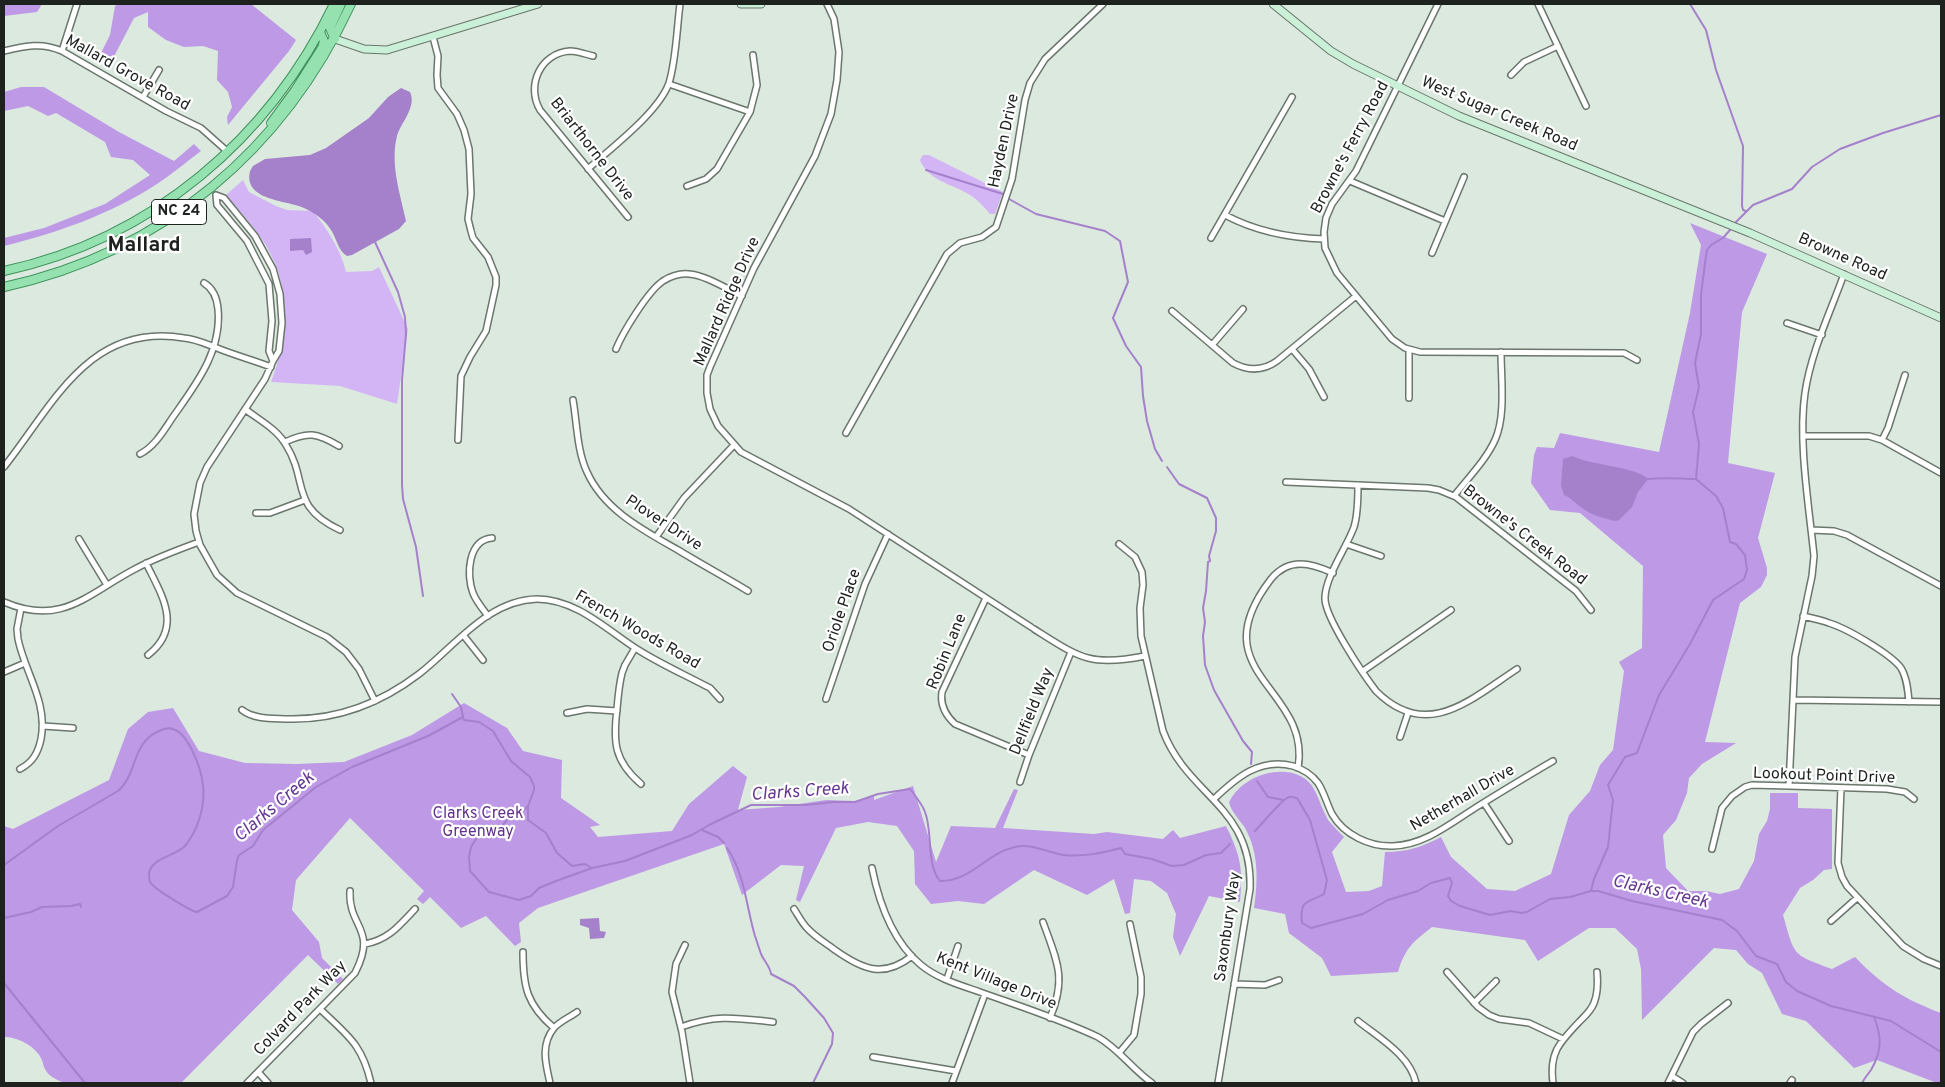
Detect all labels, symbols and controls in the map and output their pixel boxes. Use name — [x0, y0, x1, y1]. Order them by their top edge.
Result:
street label: Mallard Grove Road — [61, 32, 193, 116]
street label: West Sugar Creek Road — [1418, 73, 1580, 157]
street label: Browne's Ferry Road — [1308, 78, 1394, 218]
street label: Hayden Drive — [986, 92, 1024, 190]
street label: Briarthorne Drive — [545, 95, 637, 205]
road number: NC 24 — [152, 200, 206, 224]
street label: Browne Road — [1795, 230, 1889, 286]
district label: Mallard — [107, 234, 181, 260]
street label: Mallard Ridge Drive — [691, 234, 765, 370]
street label: Browne's Creek Road — [1458, 482, 1590, 590]
street label: Plover Drive — [621, 492, 705, 556]
street label: Oriole Place — [820, 567, 866, 655]
street label: French Woods Road — [571, 587, 703, 675]
street label: Robin Lane — [924, 611, 972, 693]
street label: Dellfield Way — [1007, 665, 1059, 759]
street label: Netherhall Drive — [1407, 761, 1519, 837]
street label: Lookout Point Drive — [1753, 765, 1895, 789]
water label: Clarks Creek — [231, 768, 319, 848]
water label: Clarks Creek — [750, 779, 850, 807]
park label: Clarks Creek Greenway — [433, 805, 523, 843]
street label: Saxonbury Way — [1212, 871, 1246, 983]
water label: Clarks Creek — [1610, 871, 1710, 915]
street label: Kent Village Drive — [933, 949, 1059, 1015]
street label: Colvard Park Way — [251, 957, 351, 1061]

